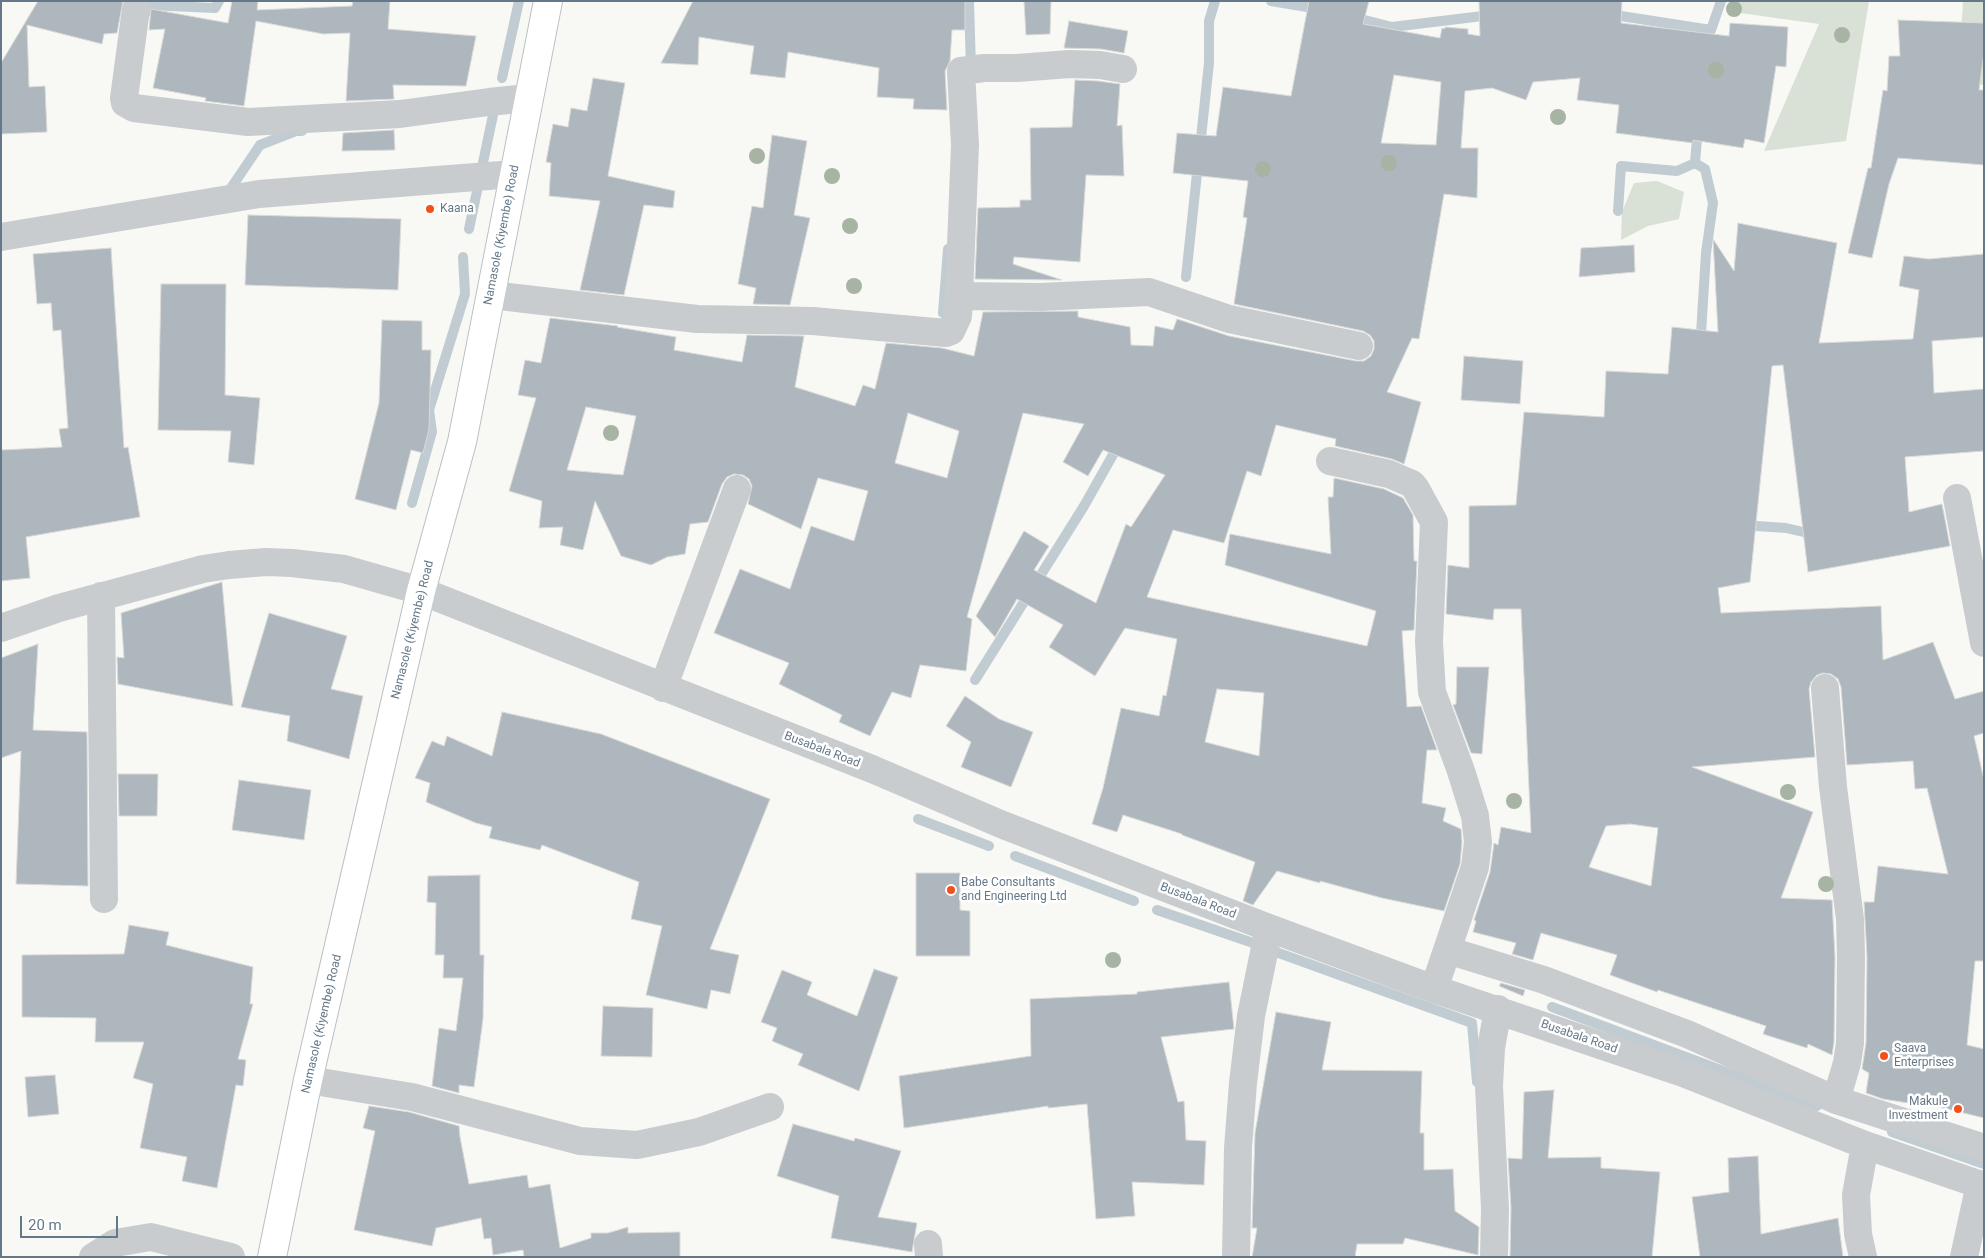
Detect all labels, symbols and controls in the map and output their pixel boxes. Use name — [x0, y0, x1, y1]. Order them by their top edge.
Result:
street label: Namasole (Kiyembe) Road — [481, 164, 523, 306]
place label: Kaana — [440, 202, 474, 216]
marker: Kaana — [424, 203, 436, 215]
street label: Namasole (Kiyembe) Road — [389, 559, 437, 701]
street label: Busabala Road — [782, 729, 862, 771]
place label: Babe Consultants and Engineering Ltd — [961, 876, 1067, 904]
street label: Busabala Road — [1158, 880, 1238, 922]
marker: Babe Consultants and Engineering Ltd — [945, 884, 957, 896]
street label: Namasole (Kiyembe) Road — [299, 953, 345, 1095]
street label: Busabala Road — [1539, 1017, 1619, 1057]
place label: Saava Enterprises — [1894, 1042, 1954, 1070]
marker: Saava Enterprises — [1878, 1050, 1890, 1062]
place label: Makule Investment — [1888, 1095, 1948, 1123]
marker: Makule Investment — [1952, 1103, 1964, 1115]
scale bar — [22, 1206, 120, 1238]
text: 20 m — [28, 1216, 62, 1234]

